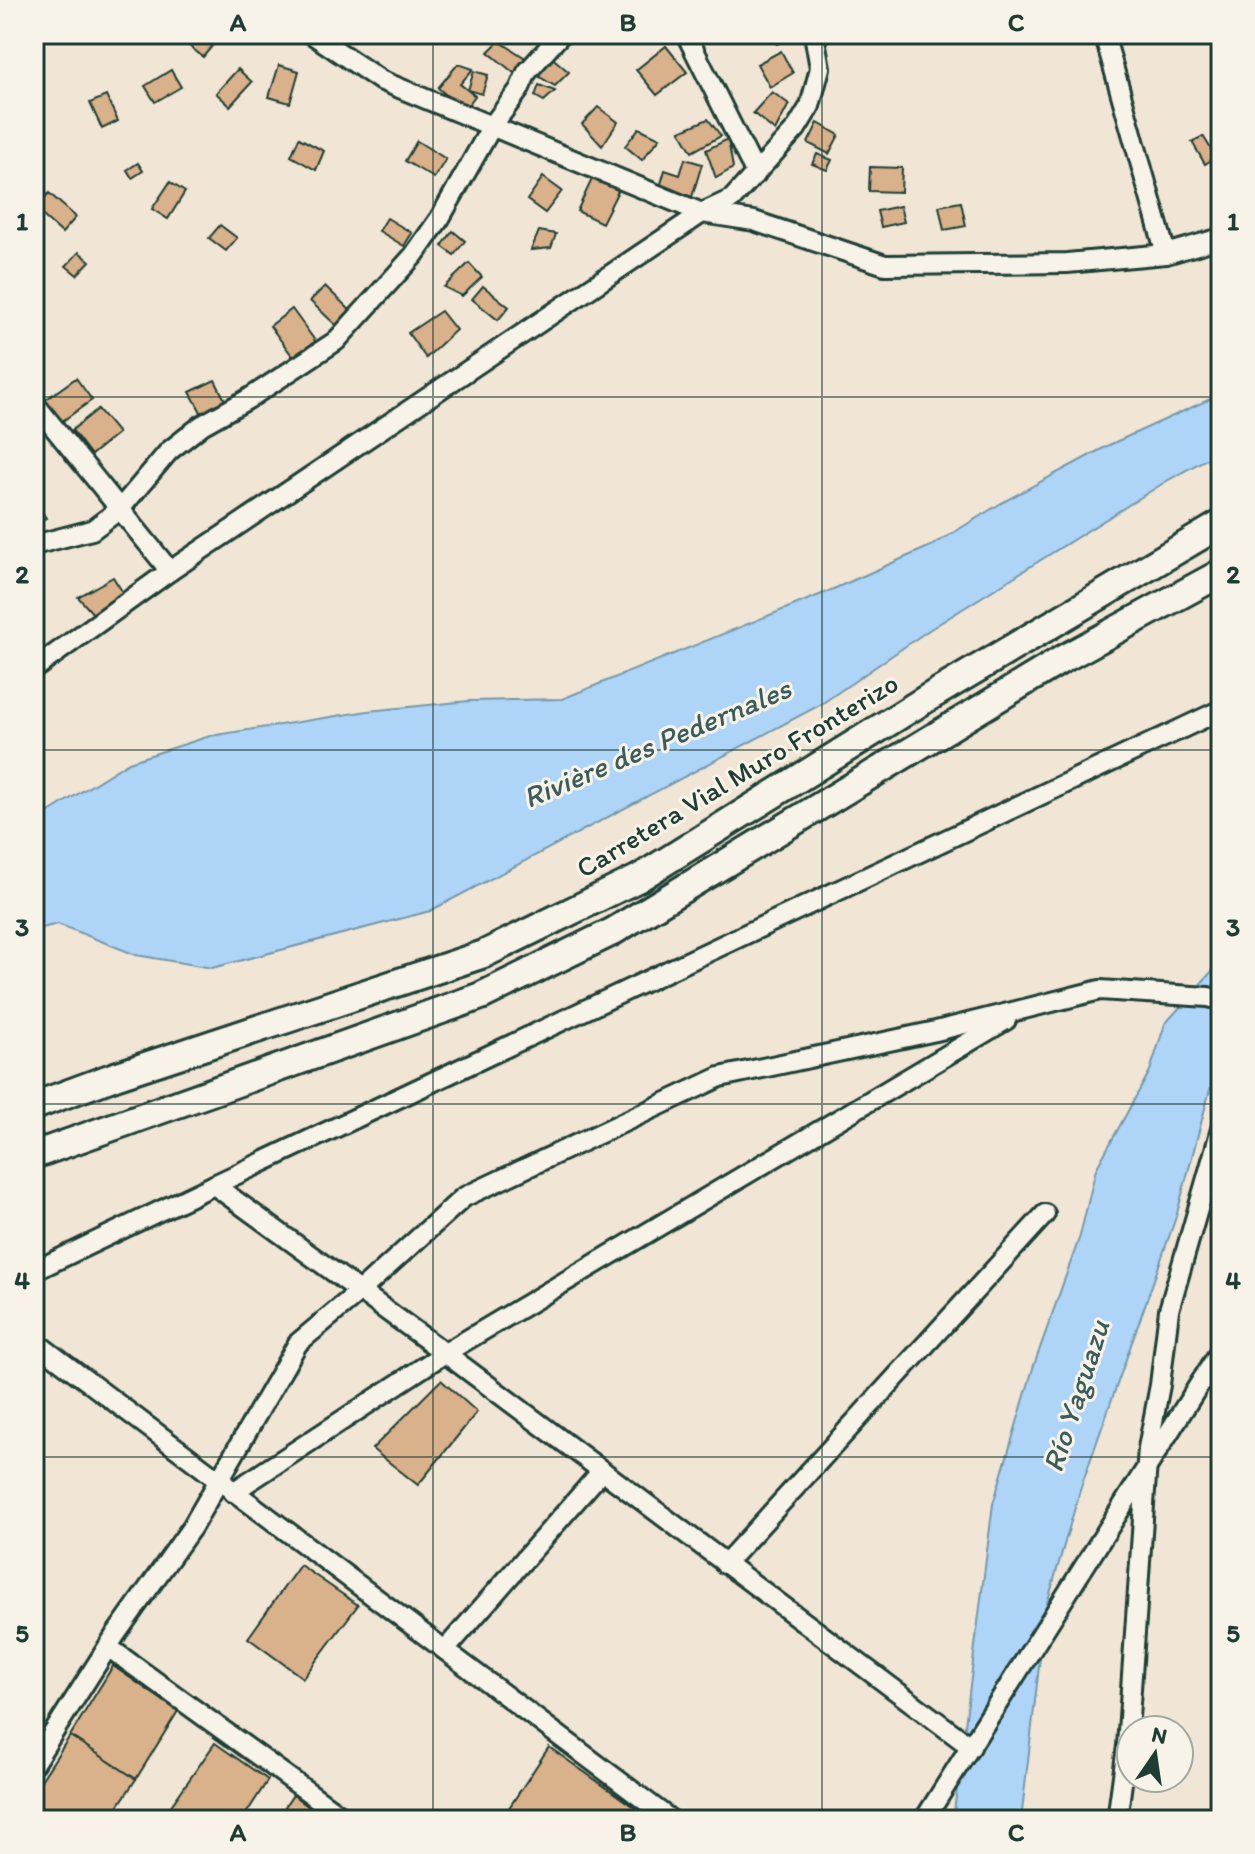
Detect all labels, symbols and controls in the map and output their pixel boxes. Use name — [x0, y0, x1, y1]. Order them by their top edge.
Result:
text: A — [229, 6, 247, 38]
text: B — [620, 6, 637, 38]
text: C — [1008, 6, 1025, 38]
text: 1 — [16, 205, 28, 237]
text: 1 — [1227, 205, 1239, 237]
text: 2 — [15, 558, 29, 590]
text: 2 — [1226, 558, 1240, 590]
street label: Carretera Vial Muro Fronterizo — [570, 665, 904, 885]
water label: Rivière des Pedernales — [517, 669, 798, 816]
text: 3 — [15, 911, 29, 943]
text: 3 — [1226, 911, 1240, 943]
text: 4 — [14, 1264, 30, 1296]
text: 4 — [1225, 1264, 1241, 1296]
water label: Río Yaguazu — [1034, 1315, 1118, 1476]
text: 5 — [15, 1617, 29, 1649]
text: 5 — [1226, 1617, 1240, 1649]
north arrow — [1115, 1714, 1195, 1794]
text: N — [1149, 1720, 1170, 1750]
text: A — [229, 1816, 247, 1848]
text: B — [620, 1816, 637, 1848]
text: C — [1008, 1816, 1025, 1848]

